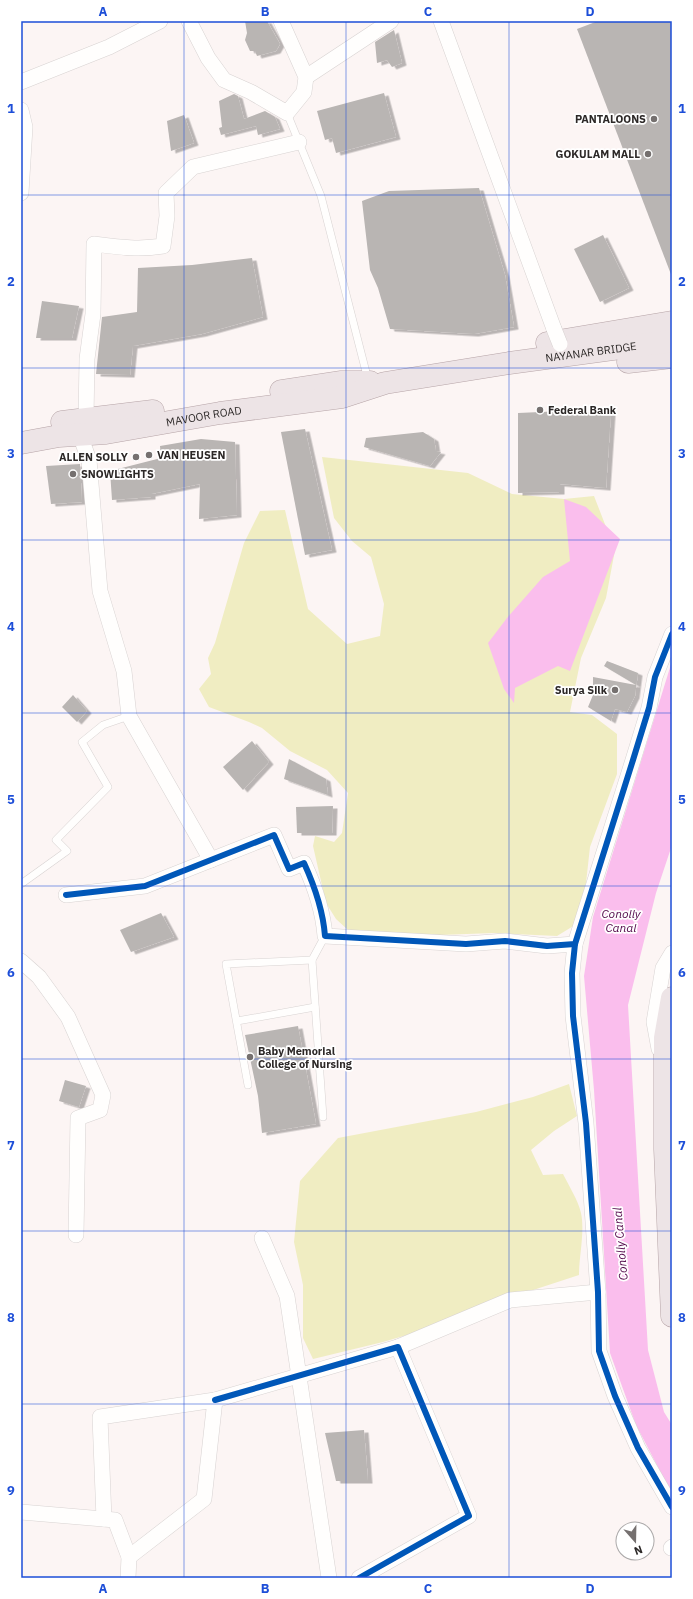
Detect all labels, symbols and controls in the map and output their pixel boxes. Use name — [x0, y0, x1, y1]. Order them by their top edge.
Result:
text: A — [99, 3, 108, 20]
text: B — [261, 3, 270, 20]
text: C — [424, 3, 433, 20]
text: D — [585, 3, 595, 20]
text: 1 — [7, 100, 15, 117]
text: 1 — [678, 100, 686, 117]
place label: PANTALOONS — [575, 112, 646, 126]
marker: PANTALOONS — [649, 114, 659, 124]
place label: GOKULAM MALL — [556, 147, 640, 161]
marker: GOKULAM MALL — [643, 149, 653, 159]
text: 2 — [7, 273, 15, 290]
text: 2 — [678, 273, 686, 290]
street label: NAYANAR BRIDGE — [544, 339, 637, 365]
street label: MAVOOR ROAD — [165, 403, 242, 429]
place label: Federal Bank — [548, 403, 617, 417]
marker: Federal Bank — [535, 405, 545, 415]
text: 3 — [7, 445, 15, 462]
text: 3 — [678, 445, 686, 462]
place label: VAN HEUSEN — [157, 448, 225, 462]
place label: ALLEN SOLLY — [59, 450, 129, 464]
marker: VAN HEUSEN — [144, 450, 154, 460]
marker: ALLEN SOLLY — [131, 452, 141, 462]
place label: SNOWLIGHTS — [81, 467, 154, 481]
marker: SNOWLIGHTS — [68, 469, 78, 479]
text: 4 — [7, 618, 15, 635]
text: 4 — [678, 618, 686, 635]
place label: Surya Silk — [555, 683, 608, 697]
marker: Surya Silk — [610, 685, 620, 695]
text: 5 — [7, 791, 15, 808]
text: 5 — [678, 791, 686, 808]
water label: Conolly Canal — [601, 906, 642, 935]
text: 6 — [7, 964, 15, 981]
text: 6 — [678, 964, 686, 981]
place label: Baby Memorial College of Nursing — [258, 1044, 353, 1071]
marker: Baby Memorial College of Nursing — [245, 1052, 255, 1062]
text: 7 — [7, 1137, 15, 1154]
text: 7 — [678, 1137, 686, 1154]
water label: Conolly Canal — [609, 1206, 631, 1281]
text: 8 — [7, 1309, 15, 1326]
text: 8 — [678, 1309, 686, 1326]
text: 9 — [7, 1482, 15, 1499]
text: 9 — [678, 1482, 686, 1499]
north arrow — [615, 1521, 655, 1561]
text: N — [632, 1542, 645, 1558]
text: A — [99, 1580, 108, 1597]
text: B — [261, 1580, 270, 1597]
text: C — [424, 1580, 433, 1597]
text: D — [585, 1580, 595, 1597]

